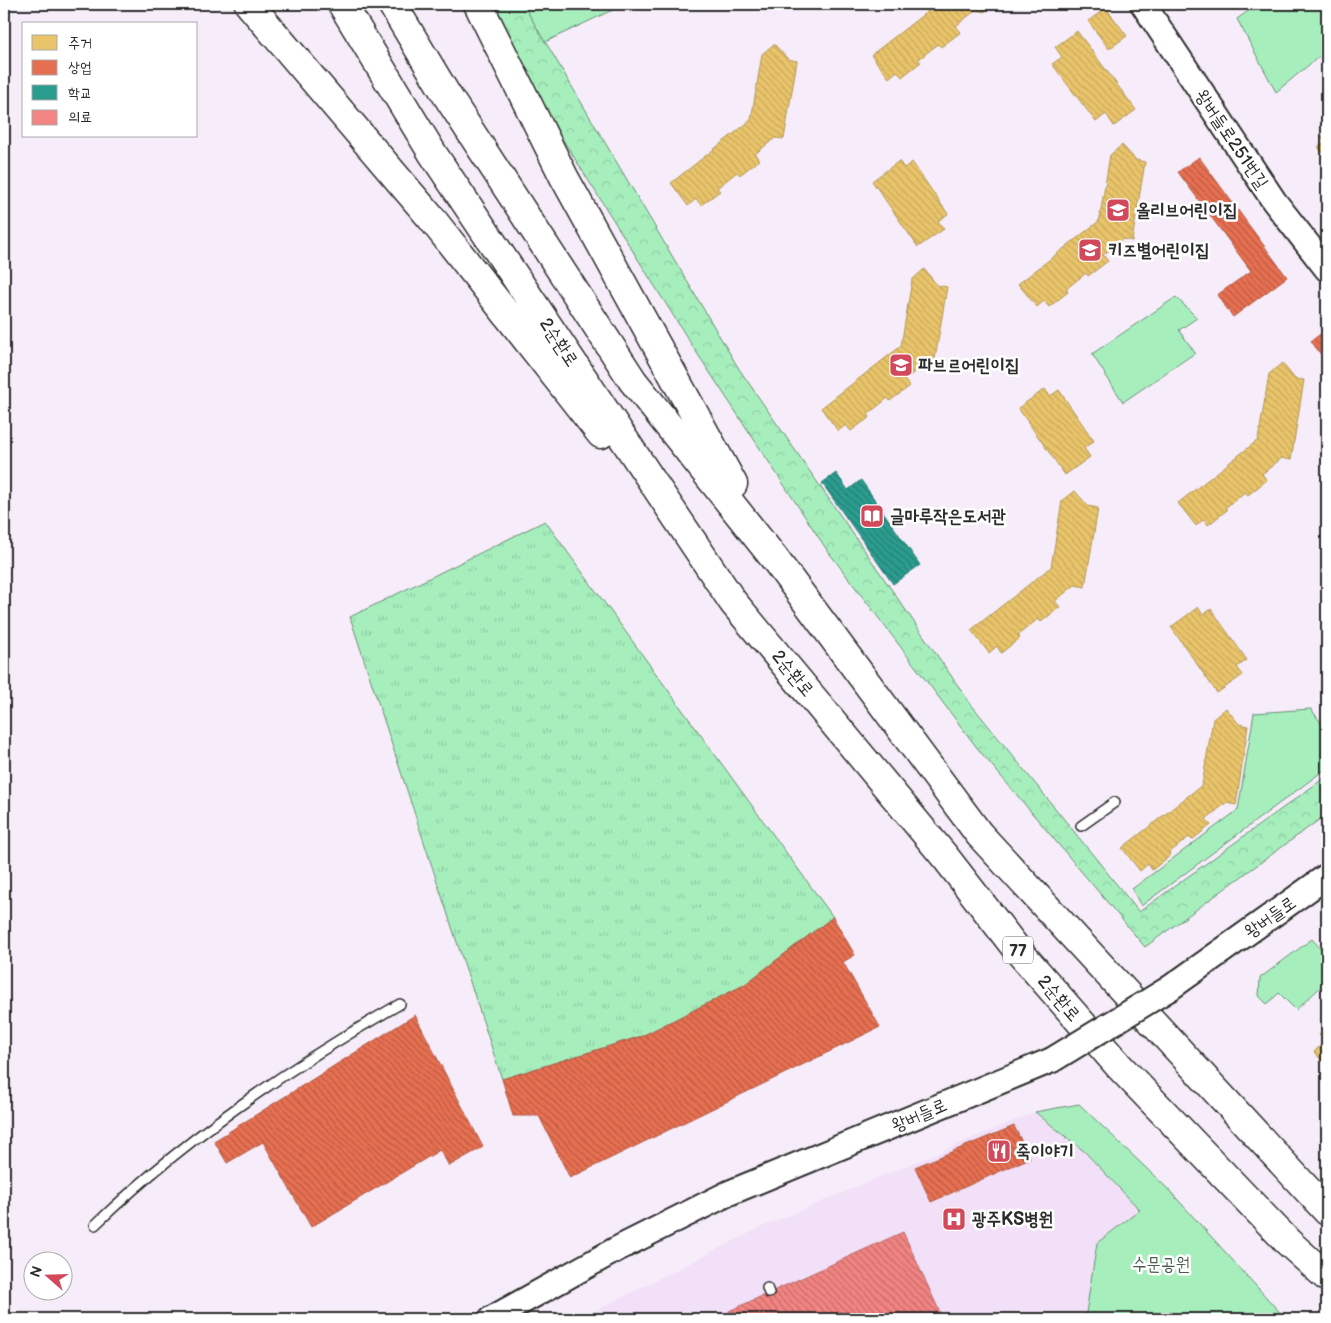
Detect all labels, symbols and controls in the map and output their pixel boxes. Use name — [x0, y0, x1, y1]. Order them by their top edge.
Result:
legend — [22, 22, 198, 138]
text: 주거 — [68, 34, 92, 53]
text: 상업 — [68, 58, 92, 77]
text: 학교 — [68, 84, 92, 103]
street label: 왕버들로251번길 — [1191, 86, 1273, 193]
text: 의료 — [68, 108, 92, 127]
school or university icon: 올리브어린이집 — [1105, 197, 1131, 223]
place label: 올리브어린이집 — [1136, 200, 1237, 221]
school or university icon: 키즈별어린이집 — [1077, 237, 1103, 263]
place label: 키즈별어린이집 — [1108, 240, 1209, 261]
street label: 2순환로 — [535, 314, 582, 371]
school or university icon: 파브르어린이집 — [888, 352, 914, 378]
place label: 파브르어린이집 — [918, 355, 1019, 376]
library icon: 글마루작은도서관 — [859, 503, 885, 529]
place label: 글마루작은도서관 — [890, 506, 1006, 527]
street label: 2순환로 — [767, 646, 818, 701]
street label: 왕버들로 — [1241, 892, 1300, 943]
road number: 77 — [1003, 936, 1033, 964]
street label: 2순환로 — [1033, 971, 1084, 1026]
street label: 왕버들로 — [888, 1094, 950, 1136]
restaurant icon: 죽이야기 — [986, 1138, 1012, 1164]
place label: 죽이야기 — [1016, 1141, 1074, 1162]
hospital icon: 광주KS병원 — [941, 1206, 967, 1232]
place label: 광주KS병원 — [972, 1209, 1053, 1230]
north arrow — [22, 1250, 72, 1300]
park label: 수문공원 — [1132, 1254, 1190, 1275]
text: N — [26, 1264, 46, 1280]

